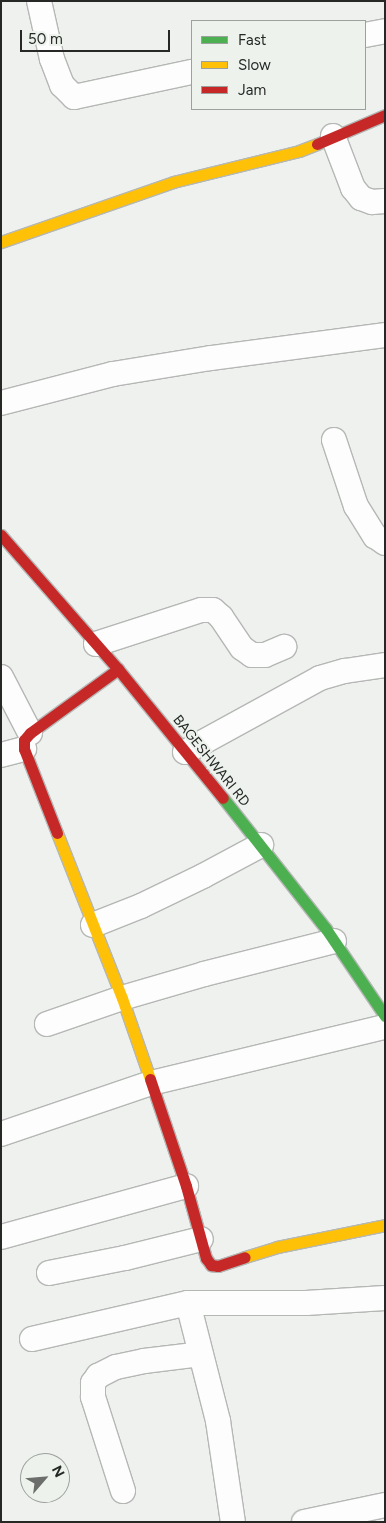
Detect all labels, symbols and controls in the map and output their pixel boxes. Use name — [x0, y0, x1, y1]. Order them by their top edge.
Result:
scale bar — [22, 20, 172, 52]
legend — [191, 20, 366, 110]
text: 50 m — [28, 30, 63, 48]
text: Fast — [238, 31, 266, 49]
text: Slow — [238, 56, 271, 74]
text: Jam — [238, 81, 266, 99]
street label: BAGESHWARI RD — [169, 712, 253, 810]
north arrow — [20, 1453, 70, 1503]
text: N — [48, 1463, 68, 1480]

